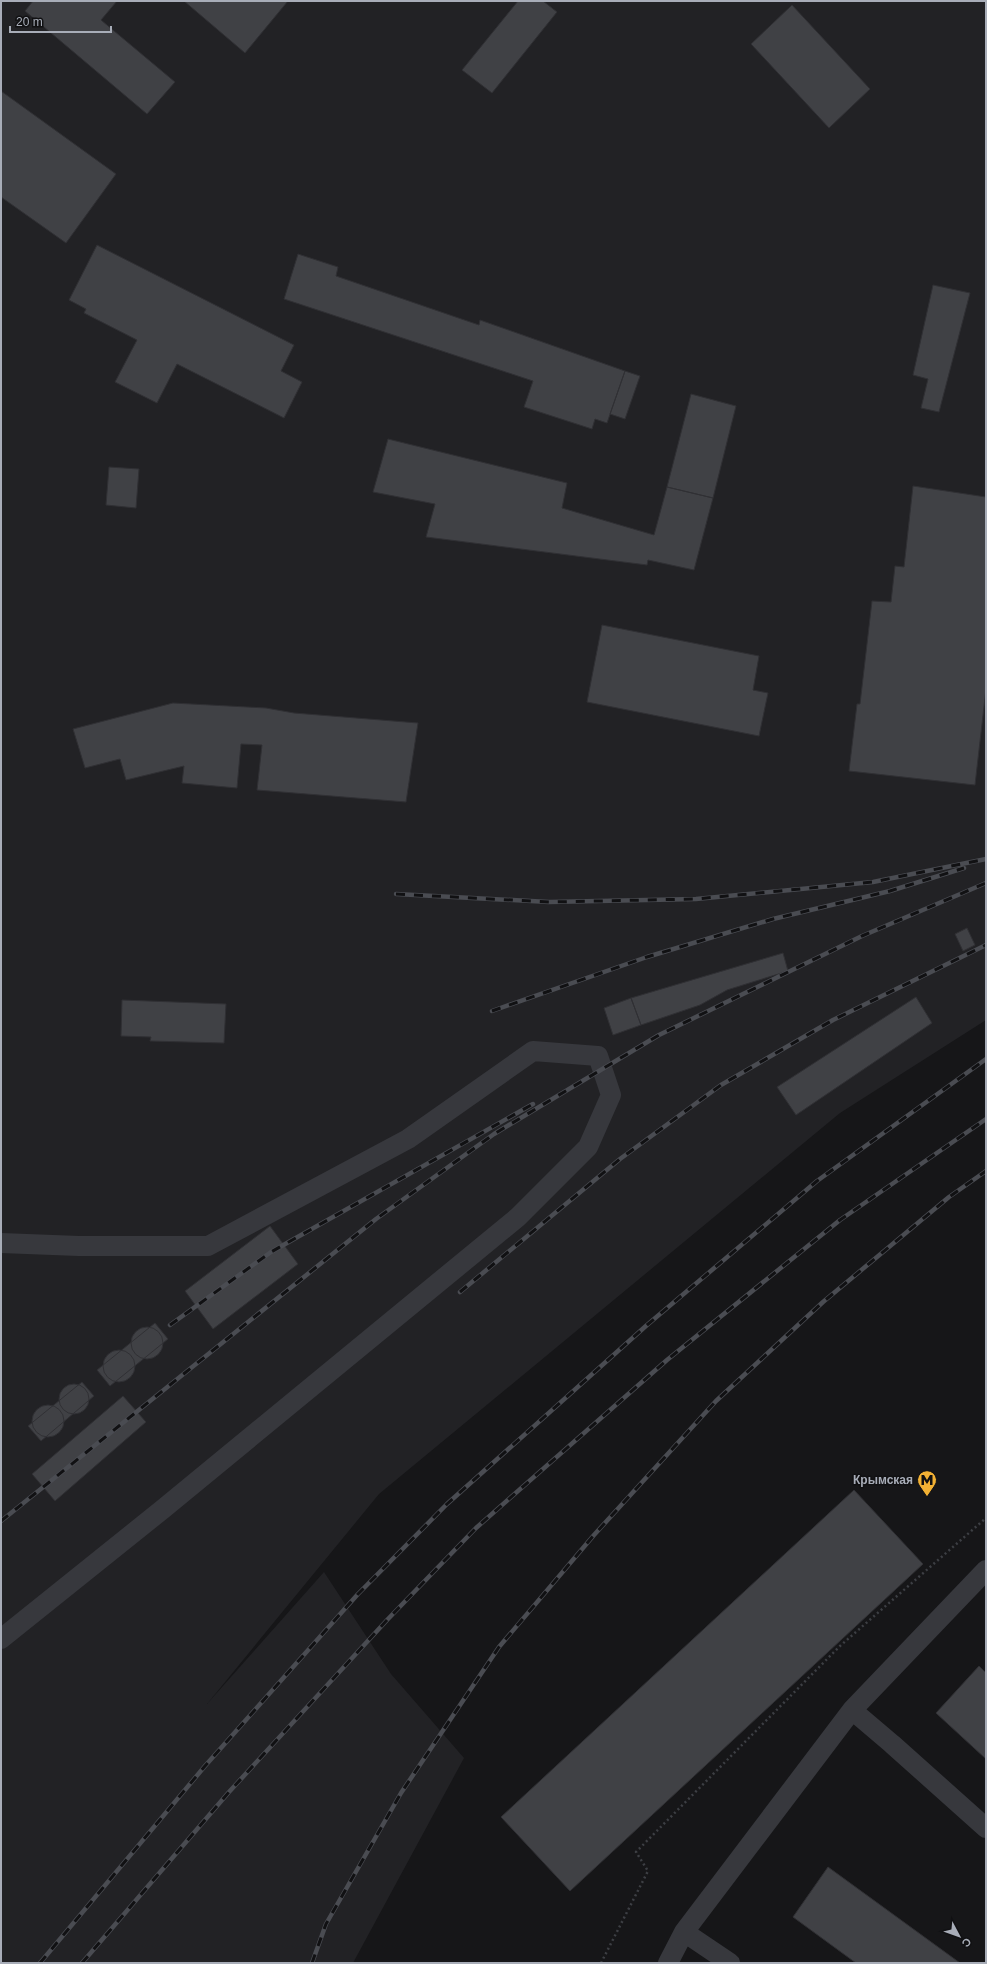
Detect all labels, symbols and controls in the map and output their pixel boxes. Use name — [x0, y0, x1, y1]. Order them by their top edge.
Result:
scale bar — [10, 8, 111, 34]
text: 20 m — [16, 15, 43, 29]
metro station icon: Крымская — [916, 1469, 938, 1497]
place label: Крымская — [853, 1473, 913, 1487]
north arrow — [939, 1916, 979, 1956]
text: С — [959, 1936, 974, 1950]

